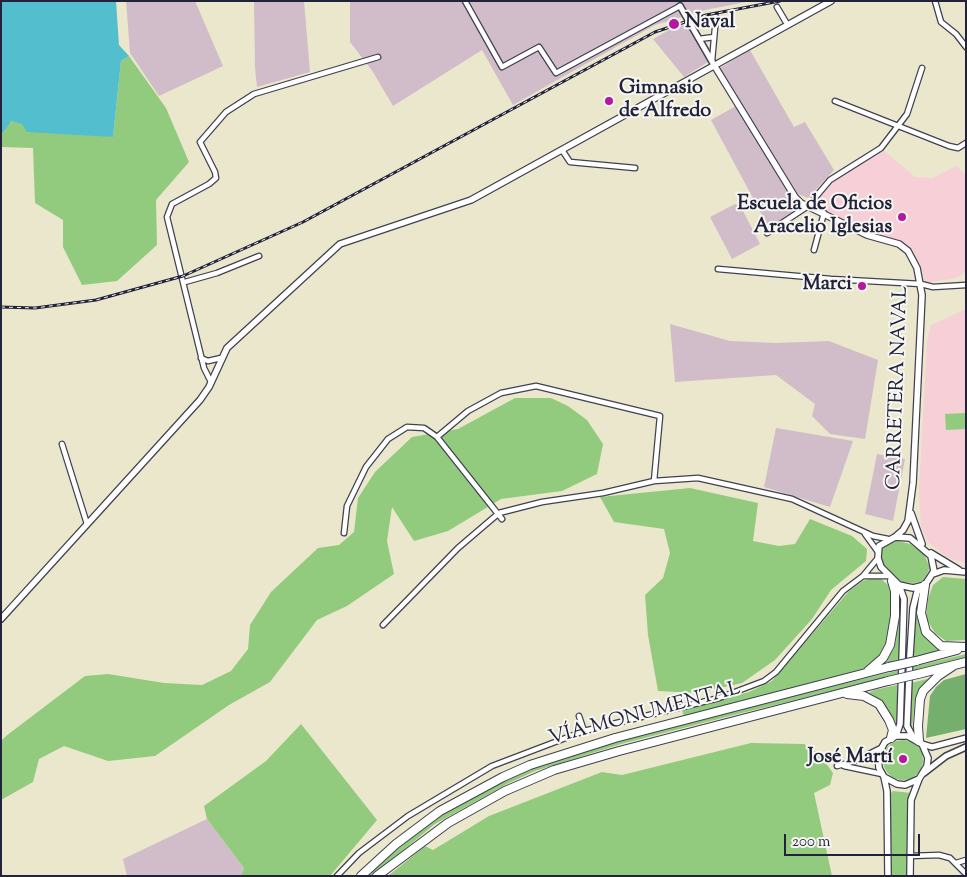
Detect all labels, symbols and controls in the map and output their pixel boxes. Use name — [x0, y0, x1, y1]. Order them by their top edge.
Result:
place label: Naval — [685, 12, 735, 36]
marker: Naval — [667, 17, 681, 31]
place label: Gimnasio de Alfredo — [619, 78, 711, 125]
marker: Gimnasio de Alfredo — [603, 95, 615, 107]
place label: Escuela de Oficios Aracelio Iglesias — [737, 194, 892, 241]
marker: Escuela de Oficios Aracelio Iglesias — [896, 211, 908, 223]
place label: Marci — [802, 274, 852, 298]
marker: Marci — [856, 280, 868, 292]
street label: CARRETERA NAVAL — [883, 286, 915, 490]
street label: VÍA MONUMENTAL — [547, 678, 743, 752]
place label: José Martí — [807, 747, 893, 771]
marker: José Martí — [897, 753, 909, 765]
scale bar — [787, 824, 923, 856]
text: 200 m — [792, 832, 831, 853]

